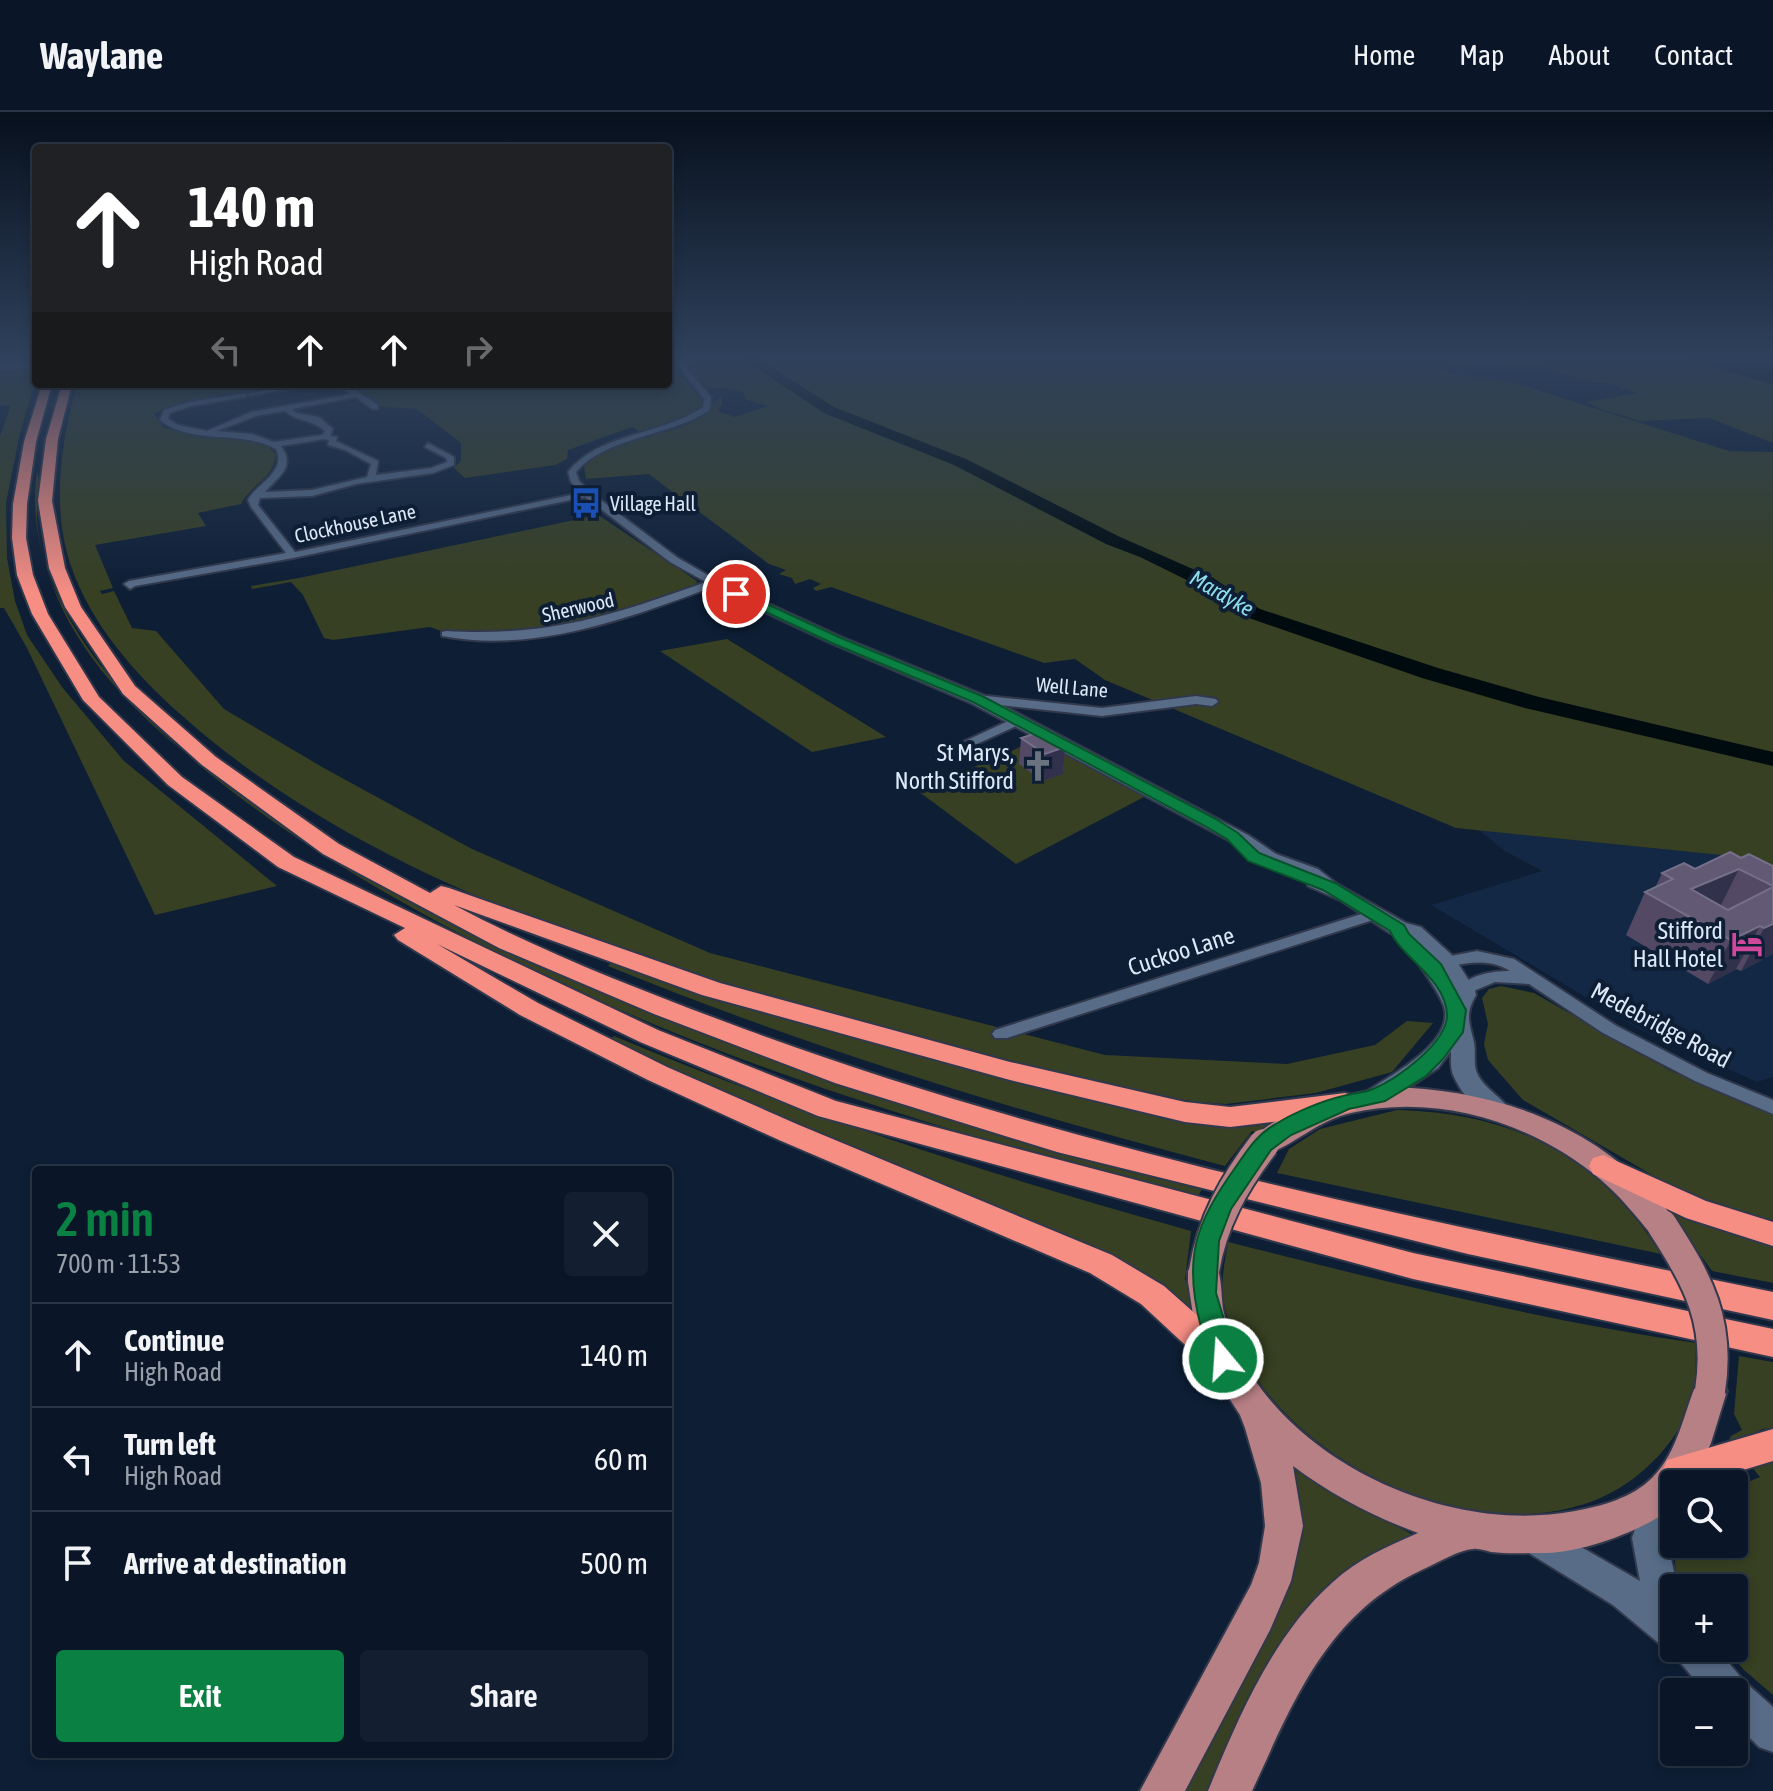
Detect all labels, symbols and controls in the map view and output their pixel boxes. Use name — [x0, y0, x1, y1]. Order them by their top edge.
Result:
text: Waylane — [40, 34, 163, 77]
text: Home — [1353, 39, 1415, 71]
text: Map — [1459, 39, 1504, 71]
text: About — [1548, 39, 1610, 71]
text: Contact — [1654, 39, 1733, 71]
text: 140 m — [188, 175, 315, 239]
icon: ahead — [56, 176, 160, 280]
text: High Road — [188, 241, 324, 283]
icon: left — [204, 328, 248, 372]
icon: ahead — [288, 328, 332, 372]
icon: ahead — [372, 328, 416, 372]
icon: right — [456, 328, 500, 372]
bus stop icon: Village Hall — [569, 486, 603, 520]
place label: Village Hall — [610, 492, 697, 515]
street label: Clockhouse Lane — [292, 499, 418, 547]
pin — [702, 560, 770, 628]
water label: Mardyke — [1185, 564, 1259, 622]
icon: arrive — [714, 572, 758, 616]
street label: Sherwood — [540, 588, 616, 626]
street label: Well Lane — [1035, 672, 1109, 702]
place label: St Marys, North Stifford — [895, 739, 1014, 794]
church icon: St Marys, North Stifford — [1021, 749, 1055, 783]
place label: Stifford Hall Hotel — [1633, 917, 1724, 972]
street label: Cuckoo Lane — [1124, 921, 1238, 981]
hotel icon: Stifford Hall Hotel — [1730, 927, 1764, 961]
street label: Medebridge Road — [1587, 977, 1735, 1073]
text: 2 min — [56, 1191, 154, 1246]
button: close — [564, 1192, 648, 1276]
text: 700 m · 11:53 — [56, 1249, 181, 1279]
position arrow — [1181, 1317, 1265, 1401]
text: Continue — [124, 1323, 224, 1357]
icon: ahead — [56, 1333, 100, 1377]
text: 140 m — [580, 1338, 648, 1372]
text: High Road — [124, 1357, 222, 1387]
text: Turn left — [124, 1427, 216, 1461]
icon: left — [56, 1437, 100, 1481]
text: 60 m — [594, 1442, 648, 1476]
text: High Road — [124, 1461, 222, 1491]
map controls — [1660, 1470, 1748, 1766]
button: search — [1660, 1470, 1748, 1558]
icon: arrive — [56, 1541, 100, 1585]
text: Arrive at destination — [124, 1546, 346, 1580]
text: 500 m — [580, 1546, 648, 1580]
button: + — [1660, 1574, 1748, 1662]
button: Exit — [56, 1650, 344, 1742]
button: Share — [360, 1650, 648, 1742]
button: − — [1660, 1678, 1748, 1766]

